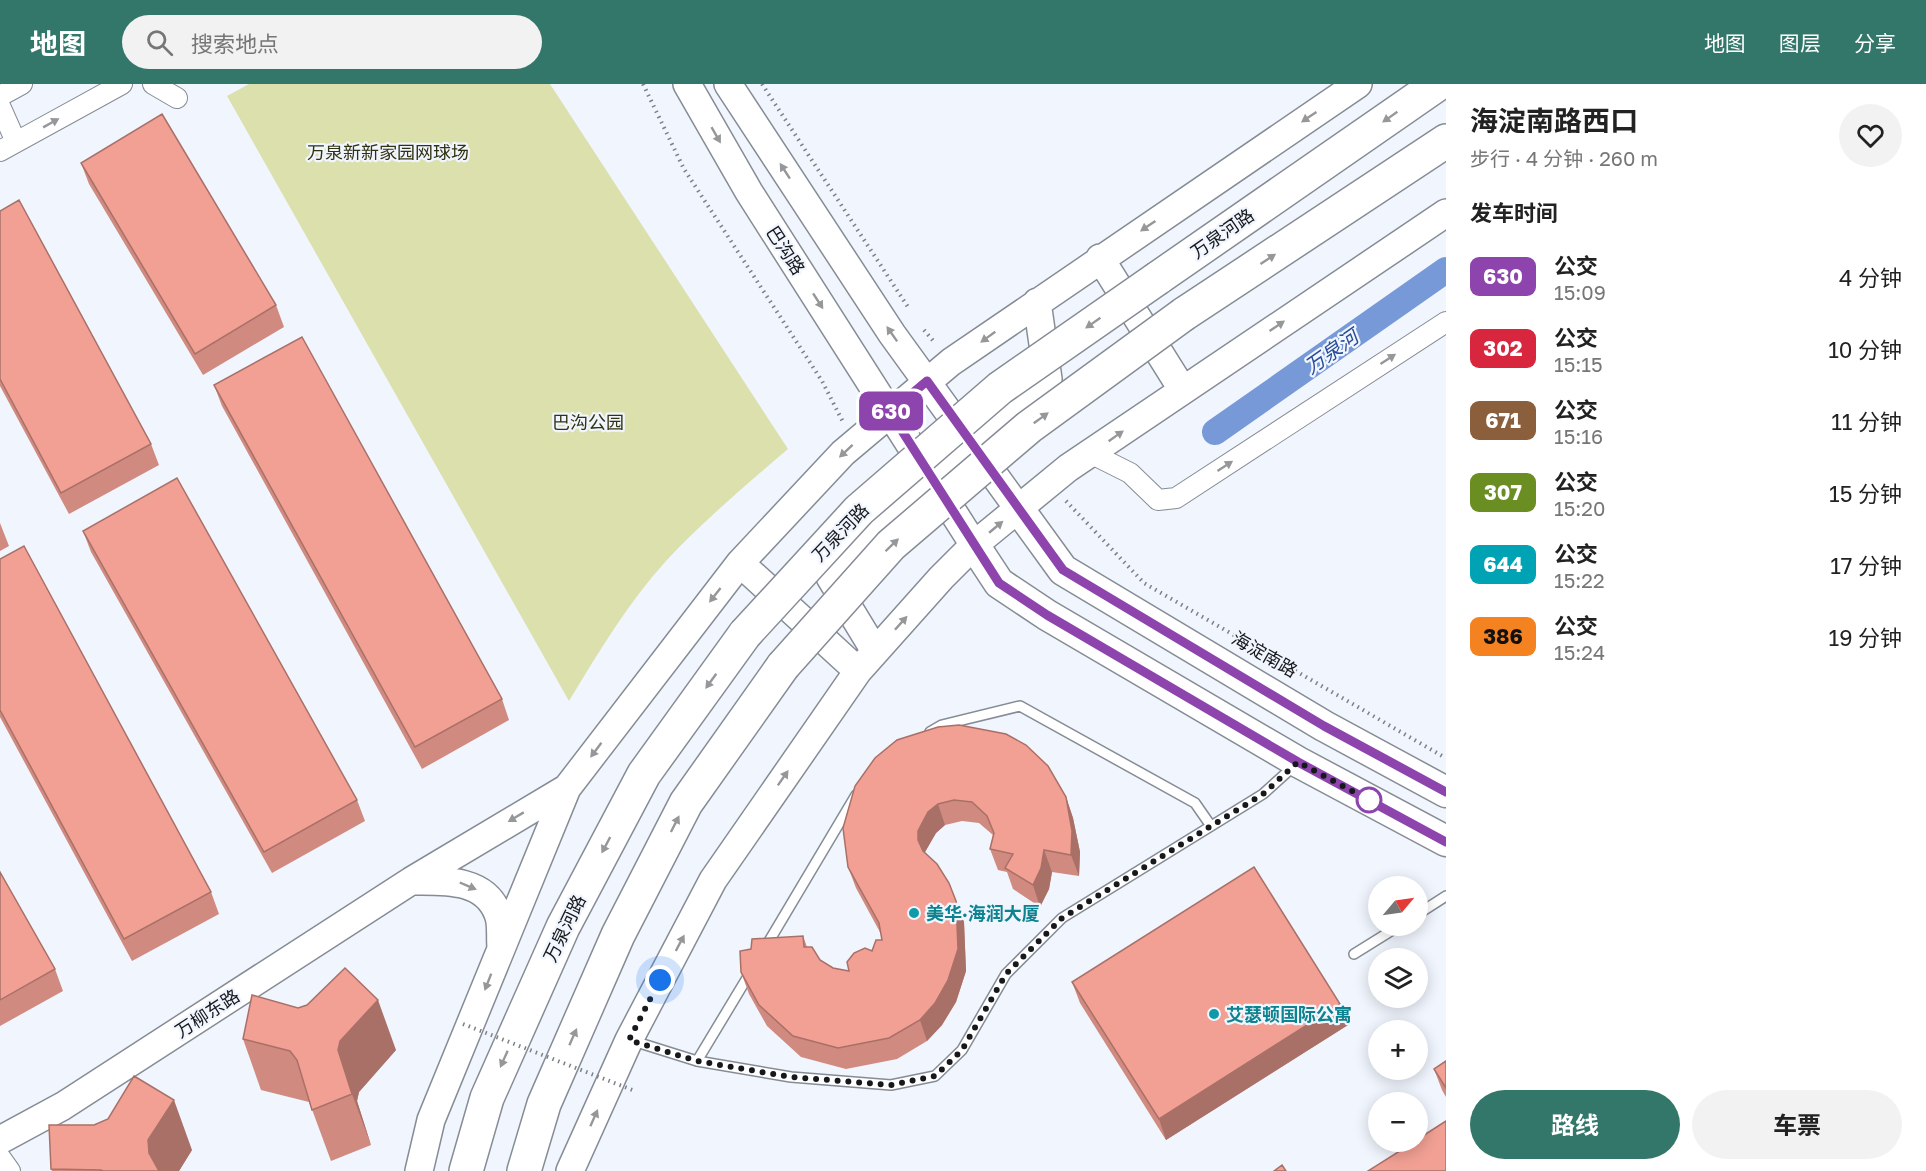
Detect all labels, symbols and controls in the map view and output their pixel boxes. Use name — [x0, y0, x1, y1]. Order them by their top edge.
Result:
search box — [122, 15, 542, 69]
icon: search — [143, 26, 176, 59]
text: 地图 — [30, 27, 86, 60]
text: 搜索地点 — [191, 30, 279, 57]
text: 地图 — [1704, 30, 1746, 56]
text: 图层 — [1779, 30, 1821, 56]
text: 分享 — [1854, 30, 1896, 56]
text: 海淀南路西口 — [1470, 104, 1638, 137]
button: heart — [1839, 104, 1902, 167]
one-way arrow — [1302, 111, 1318, 123]
one-way arrow — [1383, 111, 1399, 123]
one-way arrow — [43, 118, 60, 128]
one-way arrow — [711, 127, 721, 144]
park label: 万泉新新家园网球场 — [307, 141, 469, 163]
text: 步行 · 4 分钟 · 260 m — [1470, 146, 1658, 170]
one-way arrow — [780, 163, 791, 179]
text: 发车时间 — [1470, 199, 1558, 226]
street label: 万泉河路 — [1186, 203, 1258, 263]
one-way arrow — [1140, 220, 1156, 232]
street label: 巴沟路 — [762, 221, 810, 279]
text: 公交 — [1554, 252, 1598, 279]
one-way arrow — [1260, 254, 1276, 265]
text: 630 — [1483, 263, 1523, 289]
text: 4 分钟 — [1839, 264, 1902, 291]
text: 15:09 — [1554, 280, 1606, 304]
one-way arrow — [813, 293, 824, 309]
one-way arrow — [1085, 317, 1101, 328]
one-way arrow — [1268, 320, 1284, 332]
water label: 万泉河 — [1300, 322, 1366, 378]
text: 公交 — [1554, 324, 1598, 351]
one-way arrow — [886, 327, 898, 343]
one-way arrow — [980, 331, 996, 343]
text: 302 — [1483, 335, 1523, 361]
text: 10 分钟 — [1828, 336, 1902, 363]
text: 15:15 — [1554, 352, 1603, 376]
one-way arrow — [1380, 354, 1397, 365]
line badge: 630 — [856, 392, 926, 430]
text: 公交 — [1554, 396, 1598, 423]
text: 630 — [871, 398, 911, 424]
text: 671 — [1485, 407, 1521, 433]
text: 11 分钟 — [1831, 408, 1902, 435]
park label: 巴沟公园 — [552, 411, 624, 433]
one-way arrow — [1033, 413, 1048, 425]
text: 15:16 — [1554, 424, 1603, 448]
one-way arrow — [1107, 430, 1123, 442]
one-way arrow — [838, 444, 853, 458]
one-way arrow — [1217, 461, 1233, 472]
text: 公交 — [1554, 468, 1598, 495]
text: 307 — [1484, 479, 1522, 505]
text: 15 分钟 — [1829, 480, 1902, 507]
text: 15:20 — [1554, 496, 1605, 520]
street label: 万泉河路 — [807, 498, 873, 566]
one-way arrow — [988, 520, 1004, 533]
one-way arrow — [885, 538, 899, 552]
text: 公交 — [1554, 540, 1598, 567]
text: 644 — [1483, 551, 1523, 577]
text: 17 分钟 — [1830, 552, 1902, 579]
text: 15:22 — [1554, 568, 1605, 592]
one-way arrow — [708, 587, 721, 603]
text: 公交 — [1554, 612, 1598, 639]
one-way arrow — [894, 616, 907, 631]
text: 386 — [1483, 623, 1523, 649]
text: 19 分钟 — [1829, 624, 1902, 651]
street label: 海淀南路 — [1228, 626, 1302, 682]
text: 15:24 — [1554, 640, 1605, 664]
one-way arrow — [705, 673, 717, 689]
one-way arrow — [590, 742, 603, 758]
one-way arrow — [777, 770, 789, 786]
unlabelled marker — [1356, 787, 1382, 813]
one-way arrow — [508, 812, 524, 823]
one-way arrow — [671, 815, 680, 832]
one-way arrow — [601, 837, 611, 854]
north arrow — [1368, 876, 1428, 936]
map controls — [1368, 876, 1428, 1152]
one-way arrow — [460, 881, 478, 891]
street label: 万泉河路 — [538, 891, 590, 965]
place label: 美华·海润大厦 — [926, 902, 1040, 924]
marker: 美华·海润大厦 — [907, 906, 921, 920]
one-way arrow — [675, 934, 685, 951]
button: layers — [1368, 948, 1428, 1008]
your location — [645, 965, 675, 995]
one-way arrow — [482, 974, 492, 992]
street label: 万柳东路 — [171, 984, 243, 1042]
place label: 艾瑟顿国际公寓 — [1226, 1003, 1352, 1025]
marker: 艾瑟顿国际公寓 — [1207, 1007, 1221, 1021]
button: + — [1368, 1020, 1428, 1080]
one-way arrow — [568, 1028, 578, 1046]
one-way arrow — [499, 1051, 509, 1069]
button: 路线 — [1470, 1090, 1680, 1159]
button: 车票 — [1692, 1090, 1902, 1159]
button: − — [1368, 1092, 1428, 1152]
one-way arrow — [589, 1108, 599, 1126]

